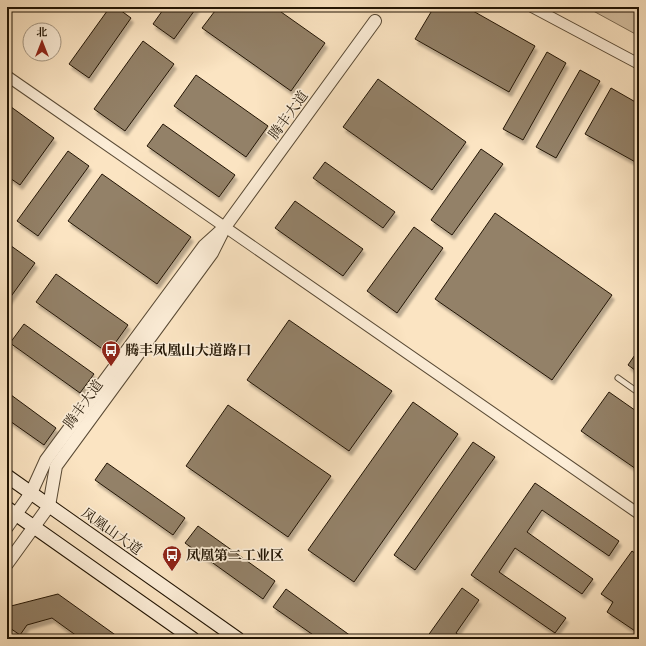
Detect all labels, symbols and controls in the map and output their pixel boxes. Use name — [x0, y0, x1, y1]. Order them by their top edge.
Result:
north arrow — [22, 22, 62, 62]
text: 北 — [37, 25, 48, 40]
street label: 腾丰大道 — [264, 87, 313, 144]
bus stop icon: 腾丰凤凰山大道路口 — [100, 339, 122, 367]
place label: 腾丰凤凰山大道路口 — [125, 341, 251, 360]
street label: 腾丰大道 — [59, 376, 108, 433]
street label: 凤凰山大道 — [78, 504, 146, 559]
bus stop icon: 凤凰第二工业区 — [161, 544, 183, 572]
place label: 凤凰第二工业区 — [186, 546, 284, 565]

